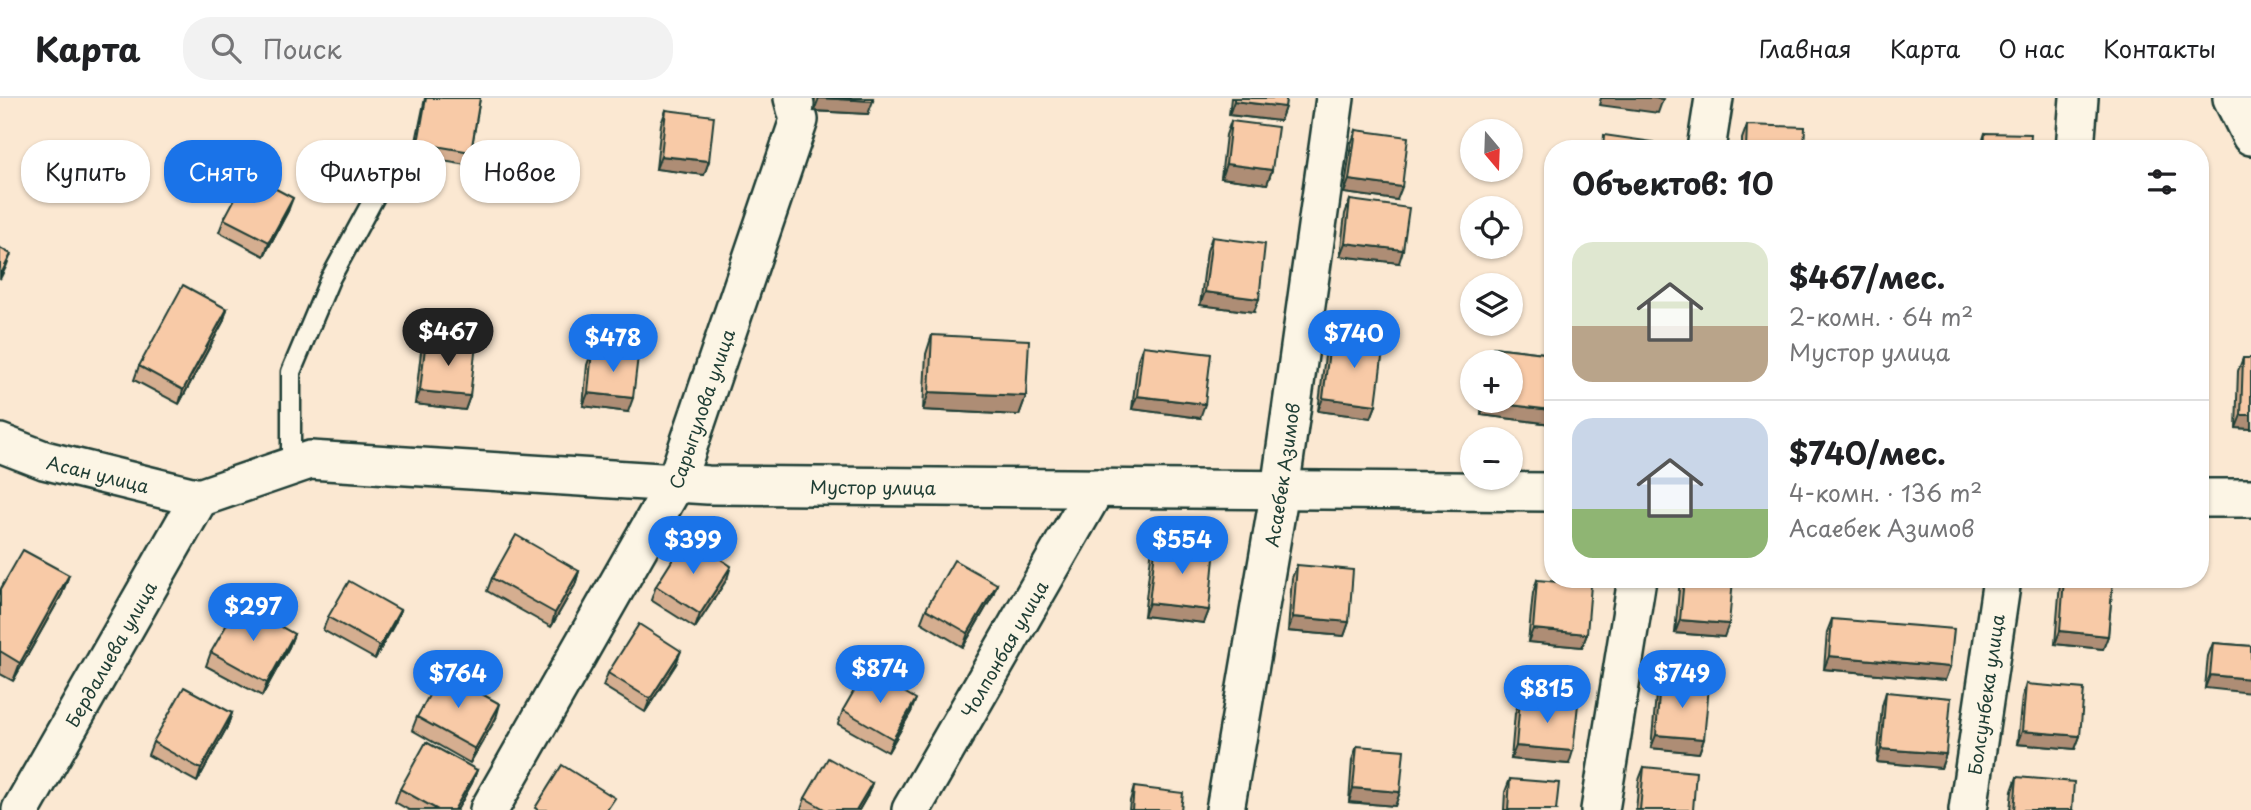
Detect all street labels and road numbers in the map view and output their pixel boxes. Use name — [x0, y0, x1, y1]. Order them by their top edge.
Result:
street label: Сарыгулова улица — [661, 324, 741, 492]
street label: Асаебек Азимов — [1257, 401, 1306, 549]
street label: Асан улица — [44, 448, 153, 499]
street label: Мустор улица — [810, 472, 937, 500]
street label: Чолпонбая улица — [953, 574, 1054, 723]
street label: Бердалиева улица — [58, 575, 163, 731]
street label: Болсунбека улица — [1960, 611, 2010, 776]

